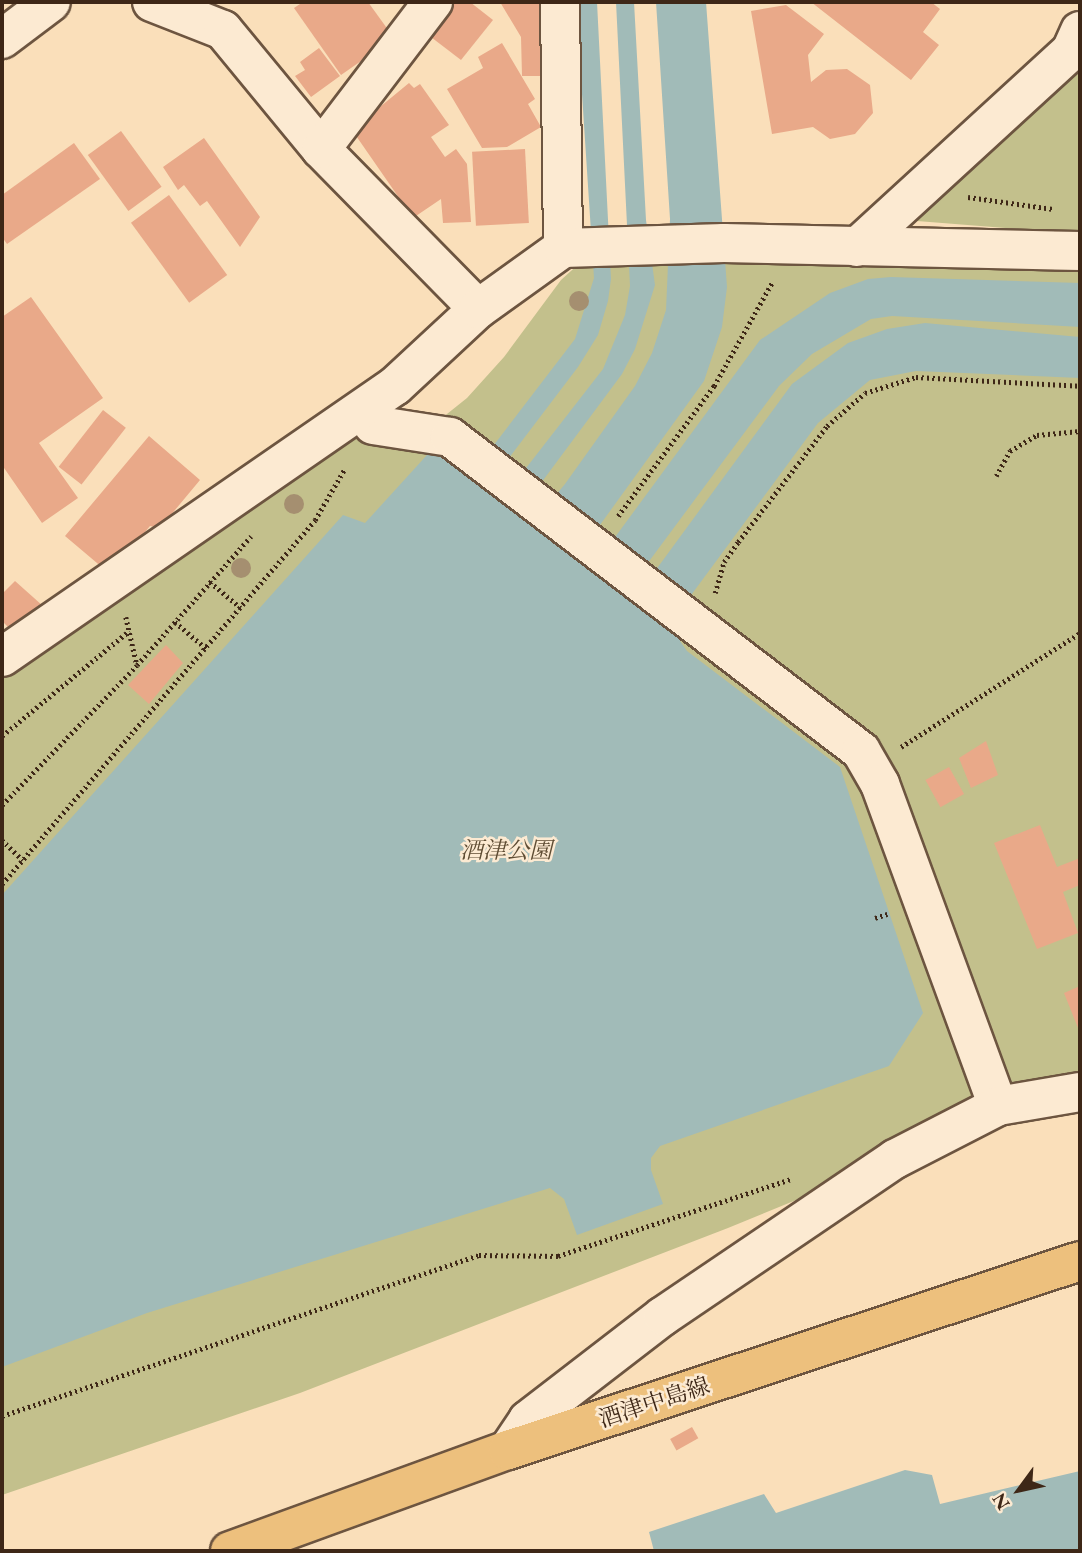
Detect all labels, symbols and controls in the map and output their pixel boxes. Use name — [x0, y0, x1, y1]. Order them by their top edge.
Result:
park label: 酒津公園 — [460, 836, 552, 864]
street label: 酒津中島線 — [595, 1371, 713, 1433]
north arrow — [984, 1455, 1054, 1525]
text: N — [986, 1488, 1016, 1515]

